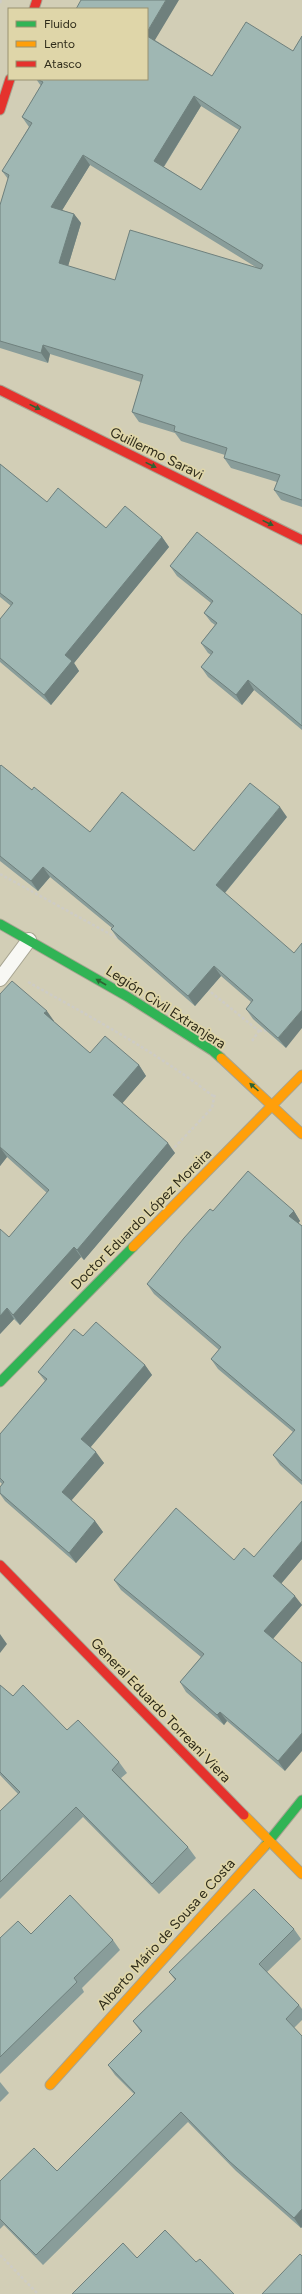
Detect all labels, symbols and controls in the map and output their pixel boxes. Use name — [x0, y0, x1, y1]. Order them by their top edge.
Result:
legend — [8, 8, 148, 80]
text: Fluido — [44, 17, 77, 31]
text: Lento — [44, 37, 75, 51]
text: Atasco — [44, 57, 82, 71]
one-way arrow — [29, 404, 41, 411]
street label: Guillermo Saravi — [107, 424, 206, 483]
one-way arrow — [146, 462, 157, 468]
one-way arrow — [262, 520, 273, 526]
street label: Legión Civil Extranjera — [103, 962, 229, 1053]
one-way arrow — [95, 978, 107, 985]
one-way arrow — [248, 1083, 259, 1092]
street label: Doctor Eduardo López Moreira — [67, 1145, 215, 1293]
street label: General Eduardo Torreani Viera — [87, 1635, 234, 1786]
street label: Alberto Mário de Sousa e Costa — [94, 1855, 239, 2013]

